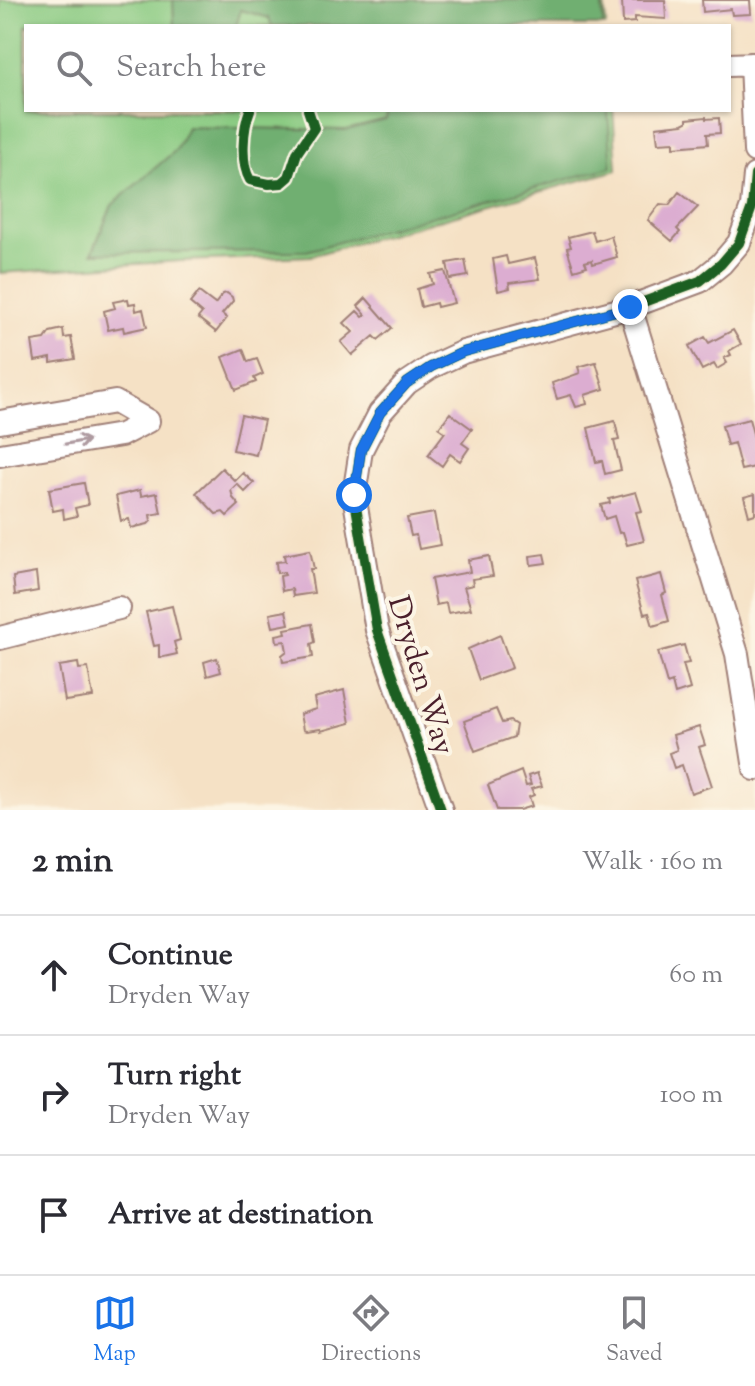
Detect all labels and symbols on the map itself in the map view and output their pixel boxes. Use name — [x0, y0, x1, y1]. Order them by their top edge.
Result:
route end — [612, 289, 648, 325]
one-way arrow — [64, 434, 89, 449]
route start — [336, 477, 372, 513]
street label: Dryden Way — [375, 591, 464, 761]

